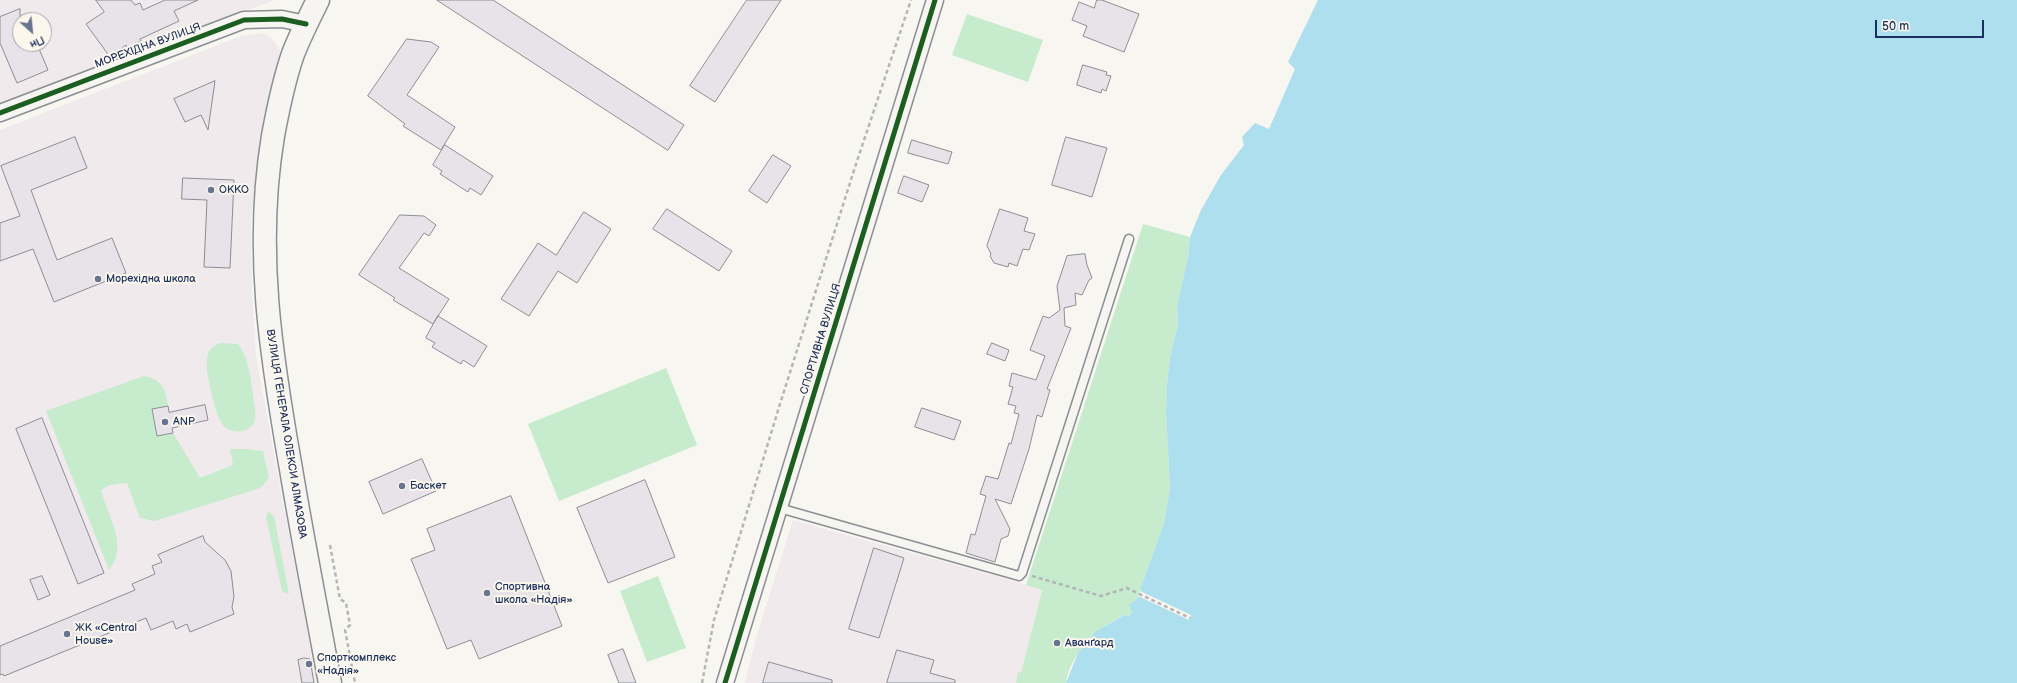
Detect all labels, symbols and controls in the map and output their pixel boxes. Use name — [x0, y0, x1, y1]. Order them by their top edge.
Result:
north arrow — [12, 12, 52, 52]
scale bar — [1877, 12, 1986, 38]
text: 50 m — [1882, 19, 1909, 34]
street label: МОРЕХІДНА ВУЛИЦЯ — [93, 21, 203, 71]
text: Пн — [28, 33, 47, 51]
place label: ОККО — [219, 183, 249, 197]
marker: ОККО — [206, 185, 216, 195]
place label: Морехідна школа — [106, 272, 196, 286]
marker: Морехідна школа — [93, 274, 103, 284]
street label: СПОРТИВНА ВУЛИЦЯ — [798, 282, 844, 396]
street label: ВУЛИЦЯ ГЕНЕРАЛА ОЛЕКСИ АЛМАЗОВА — [263, 328, 309, 540]
place label: ANP — [173, 415, 195, 429]
marker: ANP — [160, 417, 170, 427]
place label: Баскет — [410, 479, 447, 493]
marker: Баскет — [397, 481, 407, 491]
place label: Спортивна школа «Надія» — [495, 580, 573, 606]
marker: Спортивна школа «Надія» — [482, 588, 492, 598]
place label: ЖК «Central House» — [75, 621, 137, 647]
marker: ЖК «Central House» — [62, 629, 72, 639]
place label: Аванґард — [1065, 636, 1113, 650]
marker: Аванґард — [1052, 638, 1062, 648]
place label: Спорткомплекс «Надія» — [317, 651, 396, 677]
marker: Спорткомплекс «Надія» — [304, 659, 314, 669]

